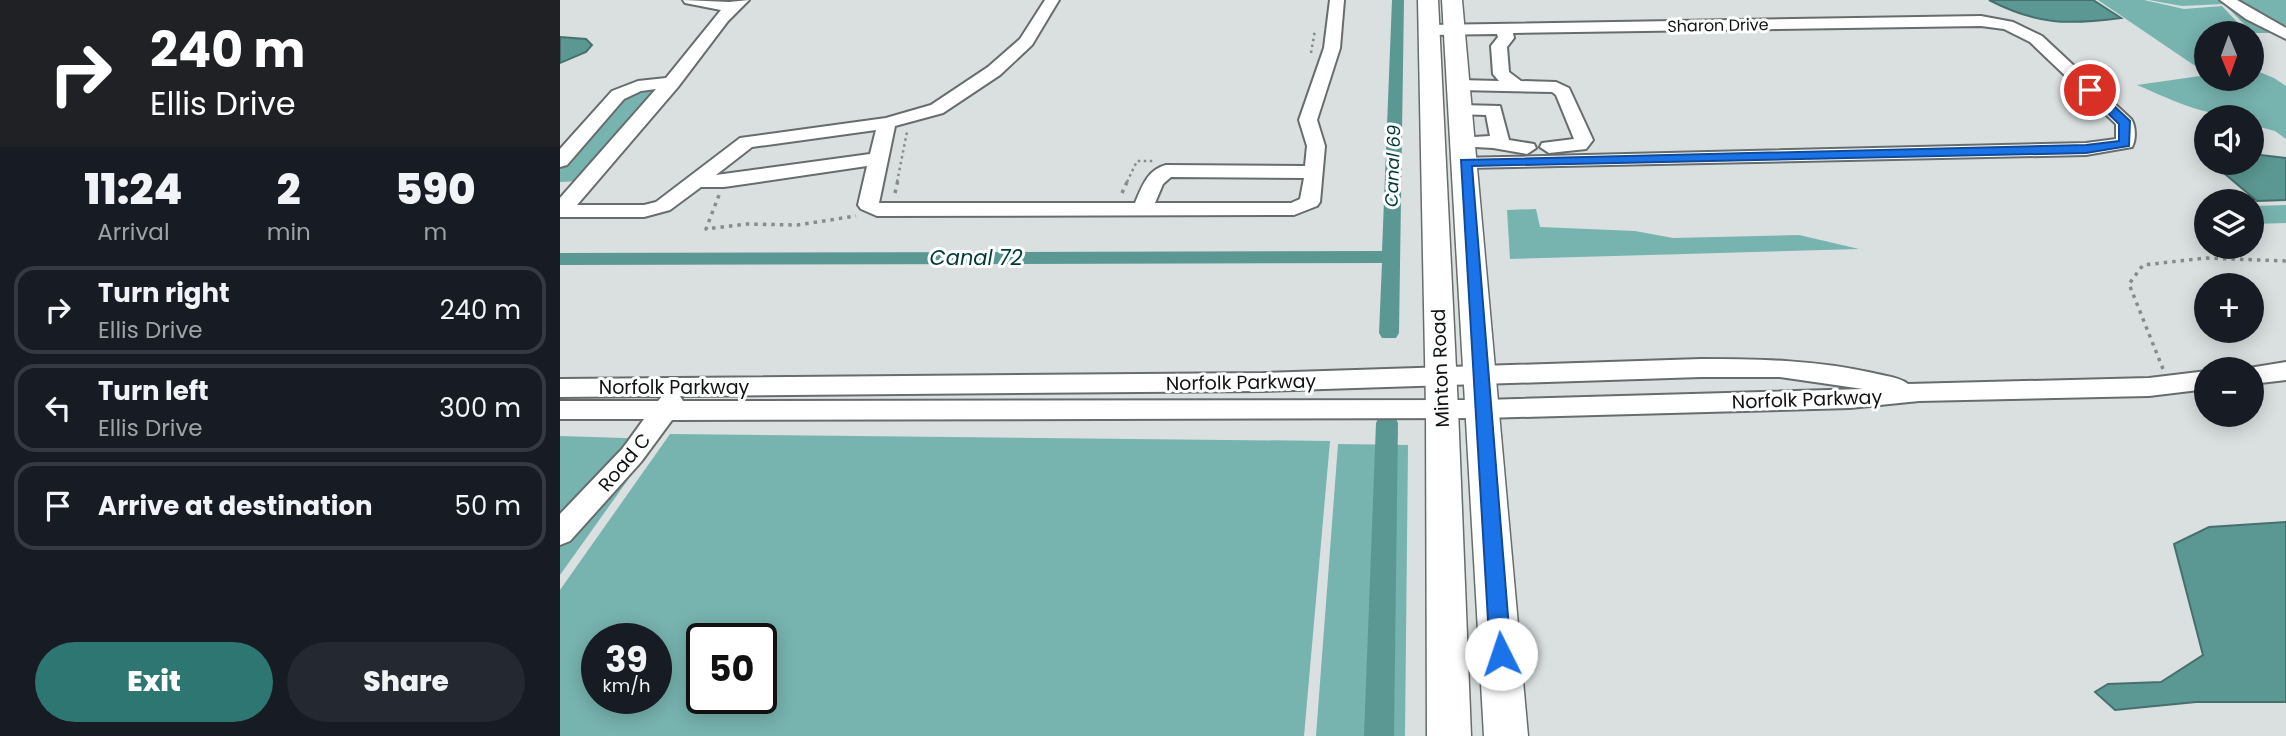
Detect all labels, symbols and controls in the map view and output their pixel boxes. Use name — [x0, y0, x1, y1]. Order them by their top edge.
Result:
street label: Sharon Drive — [1667, 13, 1769, 38]
text: 240 m — [150, 16, 305, 84]
north arrow — [2194, 21, 2264, 91]
map controls — [2194, 21, 2264, 427]
icon: right — [35, 28, 126, 119]
pin — [2060, 60, 2120, 120]
icon: arrive — [2071, 71, 2109, 109]
text: Ellis Drive — [150, 81, 296, 126]
button: sound — [2194, 105, 2264, 175]
water label: Canal 69 — [1379, 124, 1406, 208]
text: 11:24 — [84, 160, 182, 219]
text: 2 — [277, 160, 301, 219]
text: 590 — [395, 160, 476, 219]
button: layers — [2194, 189, 2264, 259]
text: Arrival — [97, 216, 170, 248]
text: min — [267, 216, 311, 248]
text: m — [424, 216, 447, 248]
water label: Canal 72 — [929, 243, 1023, 272]
button: + — [2194, 273, 2264, 343]
text: Turn right — [98, 275, 230, 311]
icon: right — [39, 291, 77, 329]
text: 240 m — [440, 292, 521, 328]
street label: Minton Road — [1425, 308, 1456, 428]
text: Ellis Drive — [98, 314, 203, 346]
button: − — [2194, 357, 2264, 427]
street label: Norfolk Parkway — [1166, 368, 1317, 397]
text: Turn left — [98, 373, 209, 409]
street label: Norfolk Parkway — [599, 374, 749, 401]
street label: Norfolk Parkway — [1731, 383, 1883, 416]
icon: left — [39, 389, 77, 427]
text: 300 m — [439, 390, 521, 426]
text: Ellis Drive — [98, 412, 203, 444]
street label: Road C — [592, 427, 657, 497]
icon: arrive — [39, 487, 77, 525]
text: Arrive at destination — [98, 488, 373, 524]
text: 50 m — [455, 488, 521, 524]
position arrow — [1464, 617, 1538, 691]
speed limit sign: 50 — [686, 623, 777, 714]
text: 39 — [605, 635, 648, 684]
button: Exit — [35, 642, 273, 722]
button: Share — [287, 642, 525, 722]
text: km/h — [603, 673, 650, 698]

